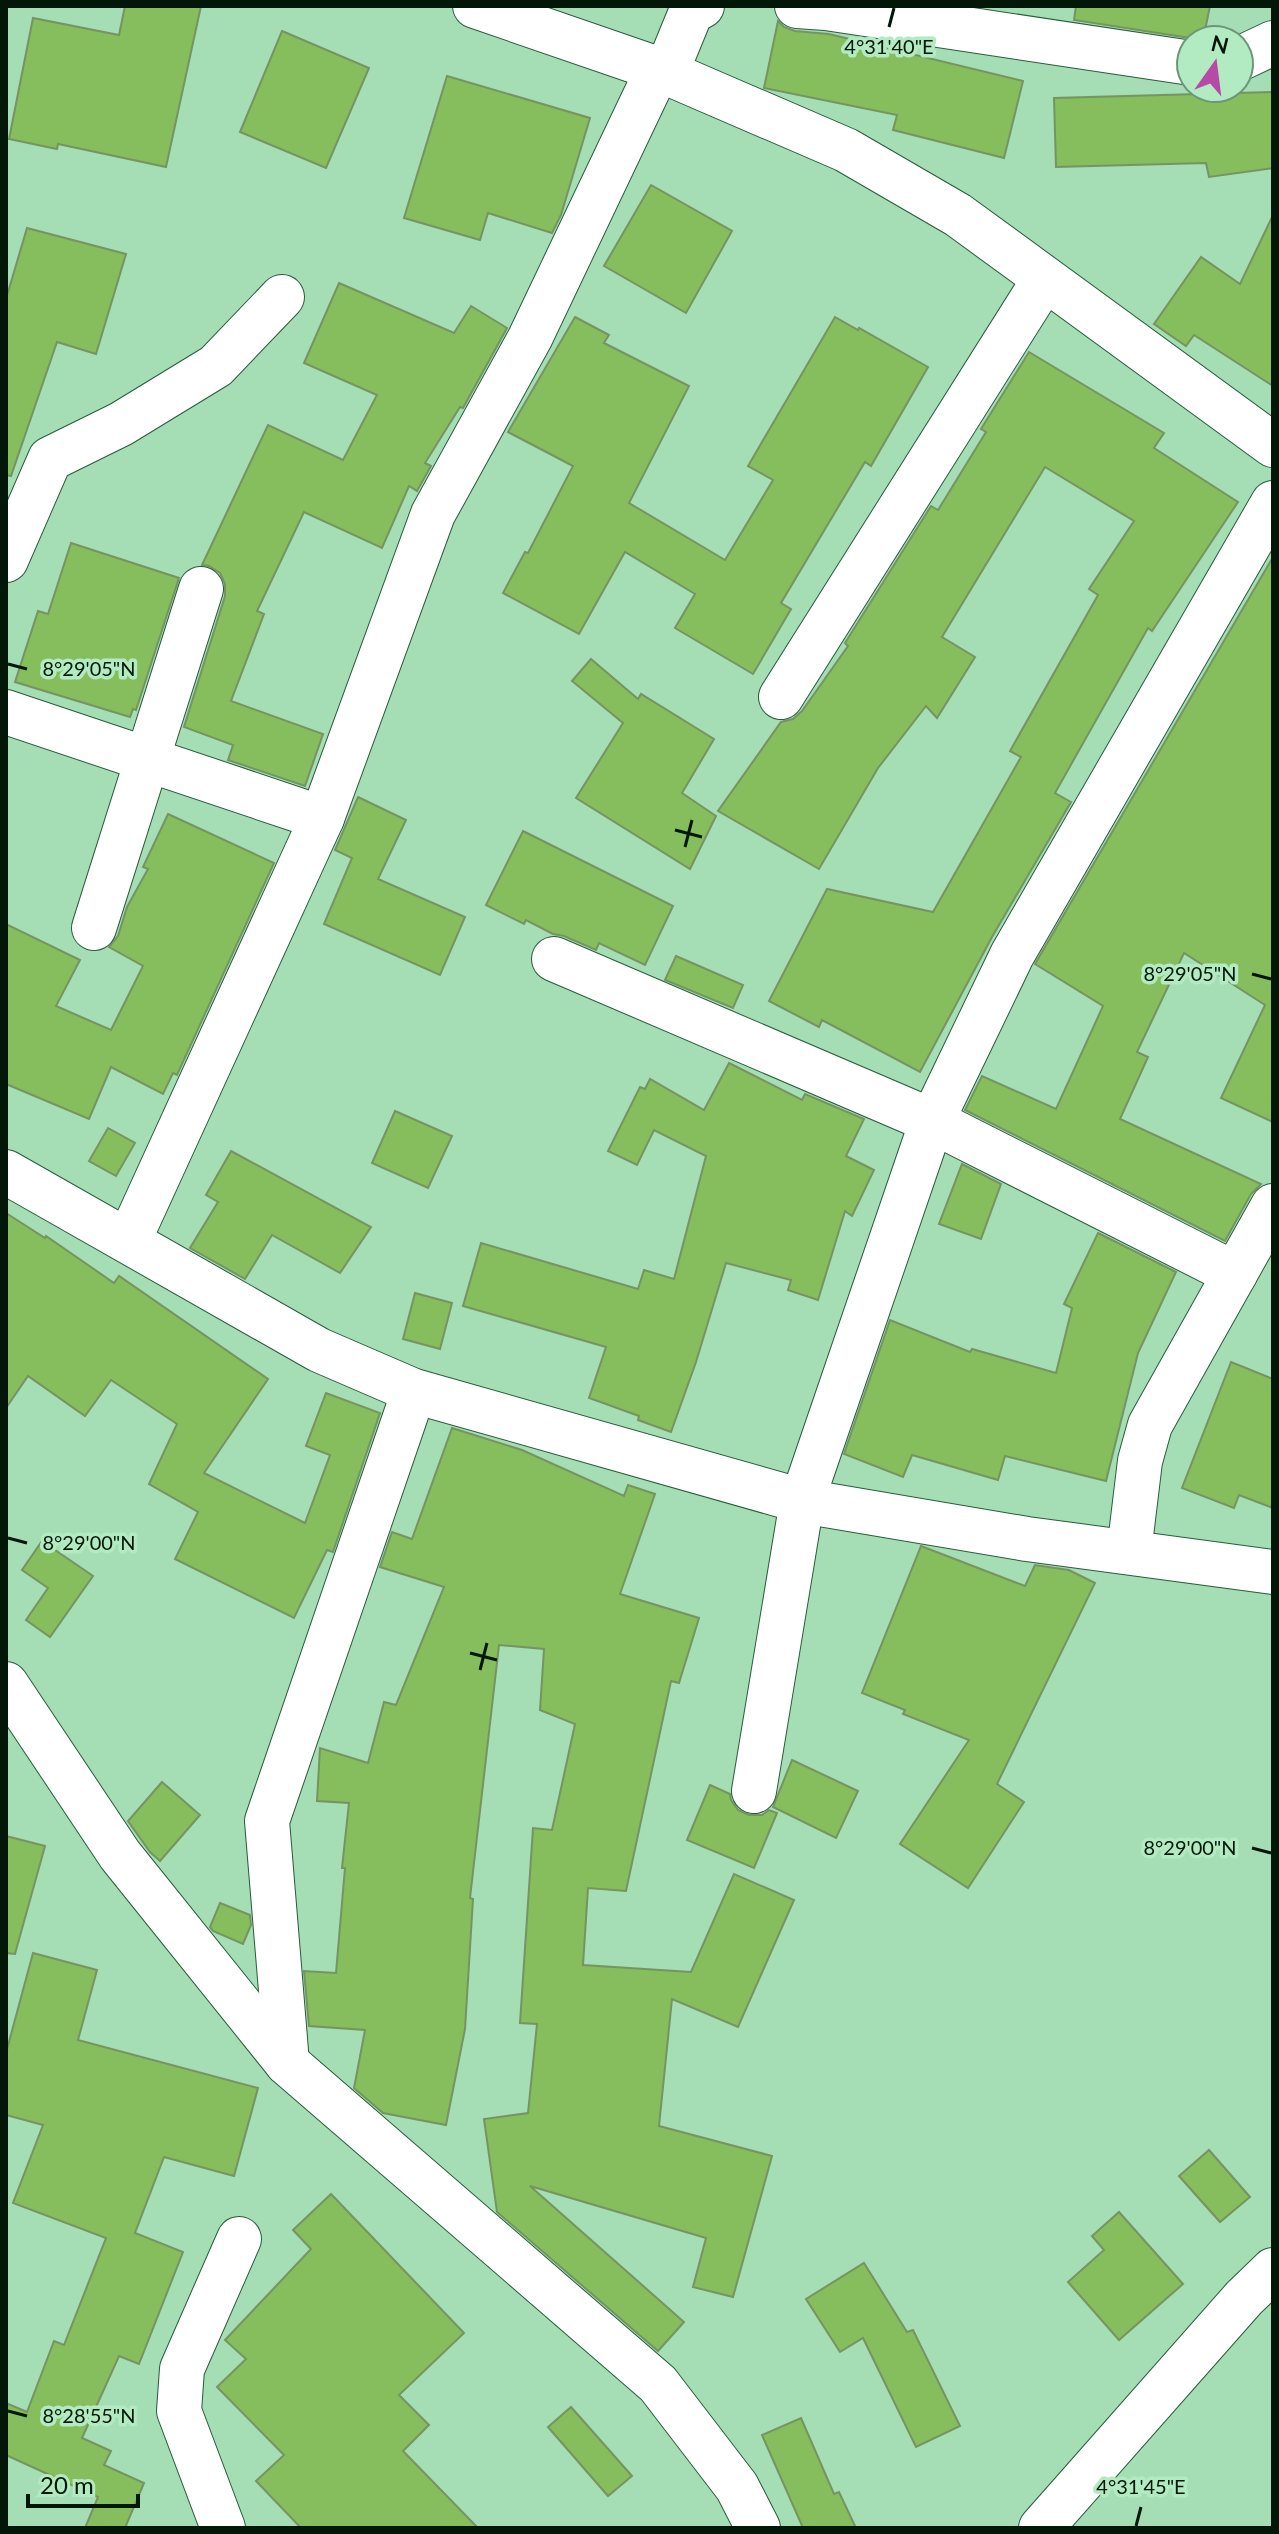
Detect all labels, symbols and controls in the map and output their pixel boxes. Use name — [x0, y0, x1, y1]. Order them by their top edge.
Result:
north arrow — [1175, 24, 1255, 104]
text: N — [1208, 29, 1231, 59]
text: 4°31'40"E — [844, 34, 934, 58]
text: 8°29'05"N — [42, 656, 136, 680]
text: 8°29'05"N — [1143, 961, 1237, 985]
text: 8°29'00"N — [42, 1530, 136, 1554]
text: 8°29'00"N — [1143, 1835, 1237, 1859]
text: 8°28'55"N — [42, 2403, 136, 2427]
scale bar — [28, 2458, 138, 2508]
text: 20 m — [40, 2470, 94, 2499]
text: 4°31'45"E — [1096, 2474, 1186, 2498]

